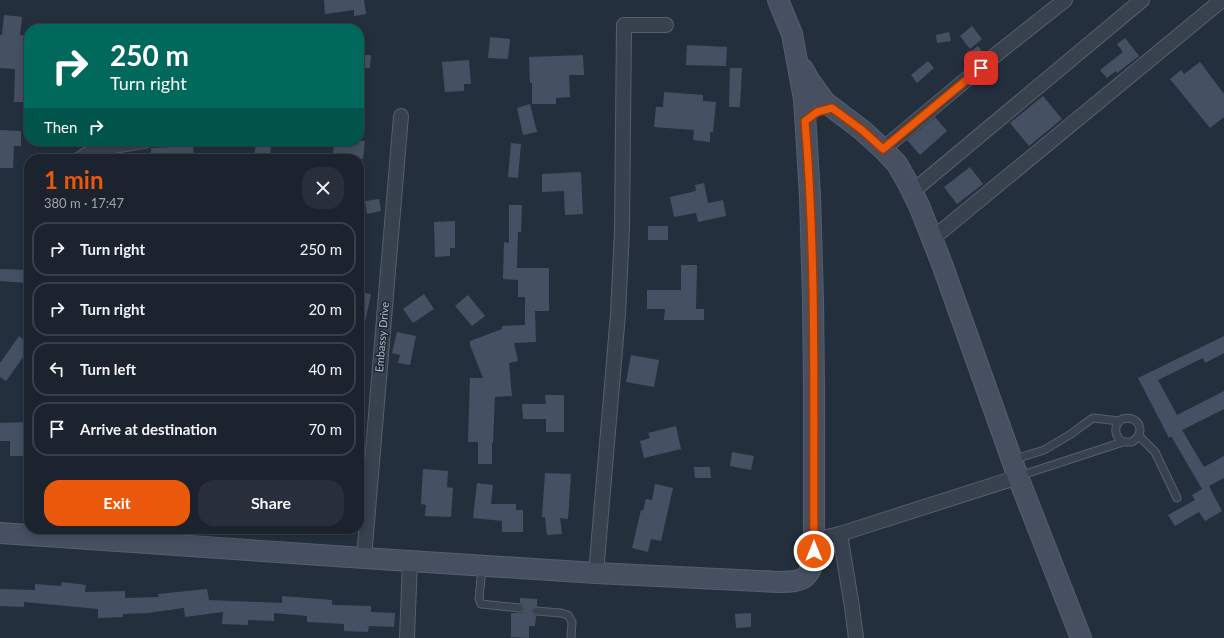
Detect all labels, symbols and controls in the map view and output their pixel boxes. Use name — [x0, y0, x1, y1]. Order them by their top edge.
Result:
text: 250 m — [110, 38, 189, 72]
icon: right — [44, 40, 96, 92]
pin — [964, 51, 998, 85]
icon: arrive — [970, 57, 992, 79]
text: Turn right — [110, 72, 187, 94]
icon: right — [85, 116, 107, 138]
text: Then — [44, 118, 77, 136]
text: 1 min — [44, 165, 104, 194]
button: close — [302, 167, 344, 209]
text: 380 m · 17:47 — [44, 195, 124, 211]
icon: right — [46, 238, 68, 260]
text: Turn right — [80, 240, 145, 258]
text: 250 m — [300, 240, 342, 258]
icon: right — [46, 298, 68, 320]
text: Turn right — [80, 300, 145, 318]
text: 20 m — [308, 300, 342, 318]
street label: Embassy Drive — [372, 301, 391, 373]
icon: left — [46, 358, 68, 380]
text: Turn left — [80, 360, 136, 378]
text: 40 m — [308, 360, 342, 378]
icon: arrive — [46, 418, 68, 440]
text: Arrive at destination — [80, 420, 217, 438]
text: 70 m — [308, 420, 342, 438]
button: Exit — [44, 480, 190, 526]
button: Share — [198, 480, 344, 526]
position arrow — [793, 530, 835, 572]

